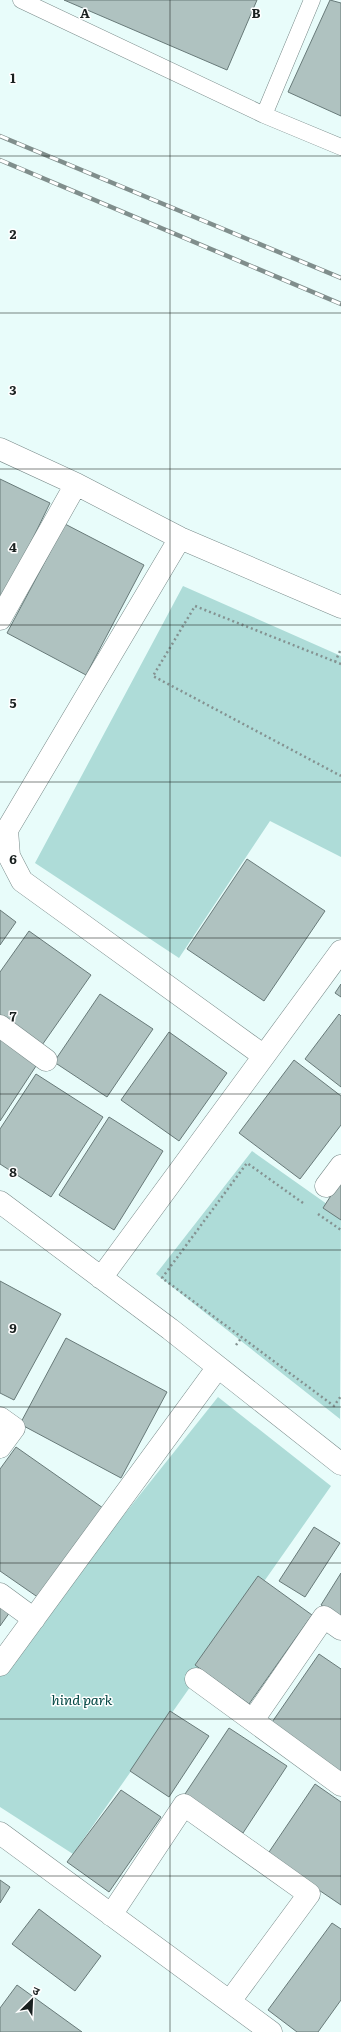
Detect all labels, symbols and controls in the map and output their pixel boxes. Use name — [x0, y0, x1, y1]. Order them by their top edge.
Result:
text: A — [80, 3, 90, 22]
text: B — [252, 3, 261, 22]
text: 1 — [10, 68, 16, 87]
text: 2 — [10, 224, 17, 243]
text: 3 — [9, 380, 17, 399]
text: 4 — [9, 537, 17, 556]
text: 5 — [9, 693, 17, 712]
text: 6 — [9, 849, 17, 868]
text: 7 — [9, 1006, 17, 1025]
text: 8 — [9, 1162, 17, 1181]
text: 9 — [9, 1318, 17, 1337]
park label: hind park — [52, 1689, 113, 1709]
north arrow — [12, 1980, 52, 2020]
text: उ — [30, 1981, 43, 1999]

